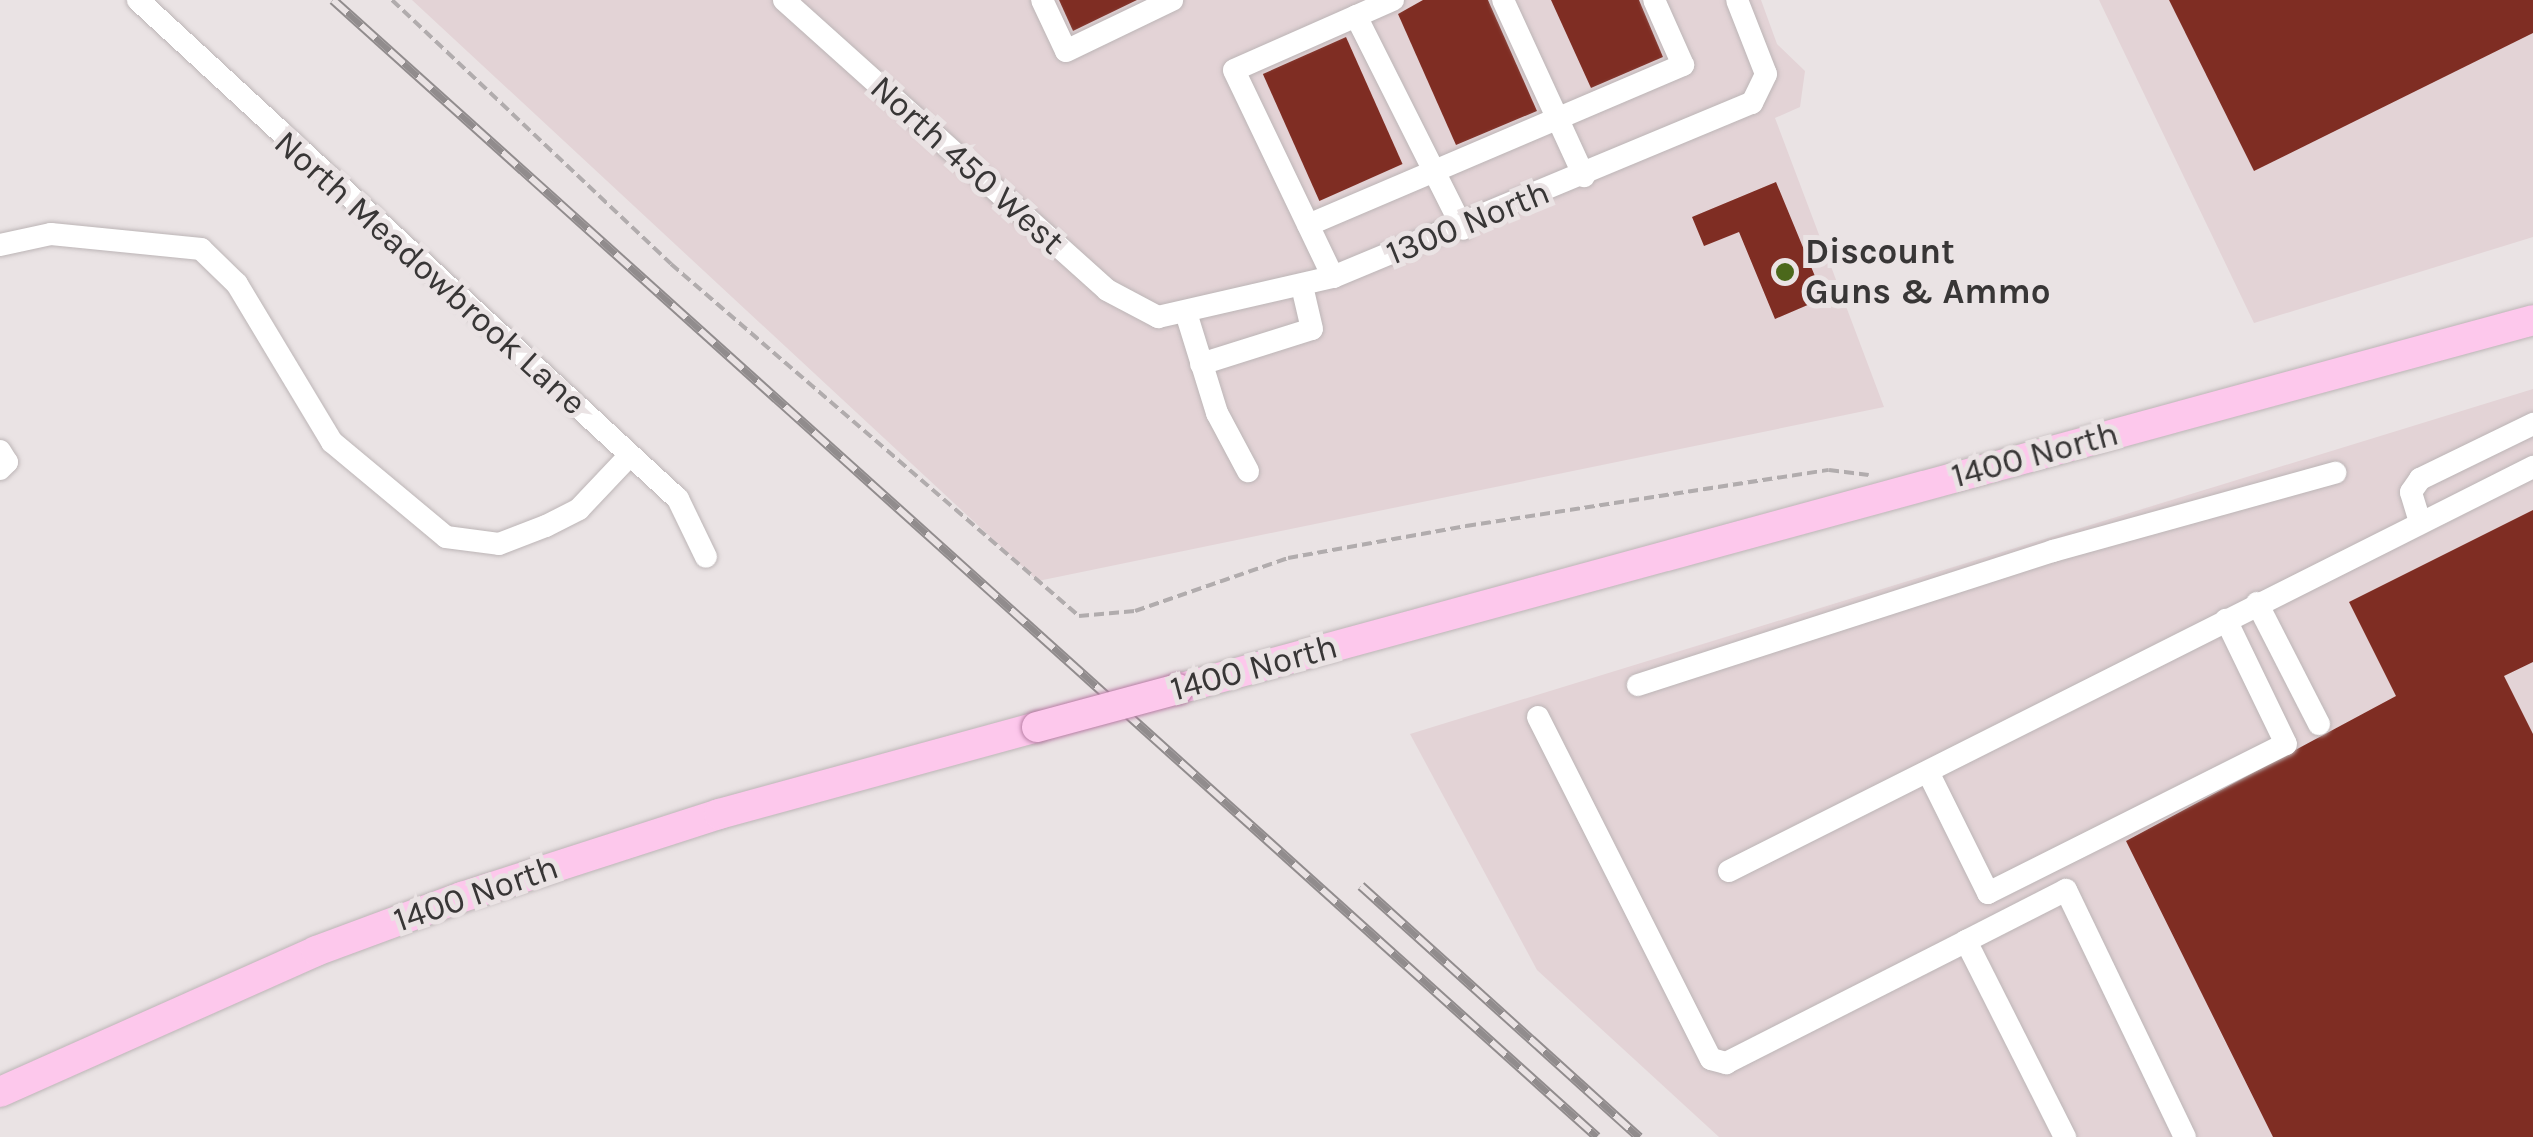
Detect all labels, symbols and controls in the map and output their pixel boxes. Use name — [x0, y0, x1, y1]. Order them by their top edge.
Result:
street label: North 450 West — [861, 67, 1073, 263]
street label: North Meadowbrook Lane — [266, 122, 594, 424]
street label: 1300 North — [1380, 171, 1556, 275]
place label: Discount Guns & Ammo — [1805, 231, 2051, 313]
marker: Discount Guns & Ammo — [1774, 261, 1796, 283]
street label: 1400 North — [1947, 413, 2123, 497]
street label: 1400 North — [1166, 626, 1342, 710]
street label: 1400 North — [388, 846, 564, 942]

